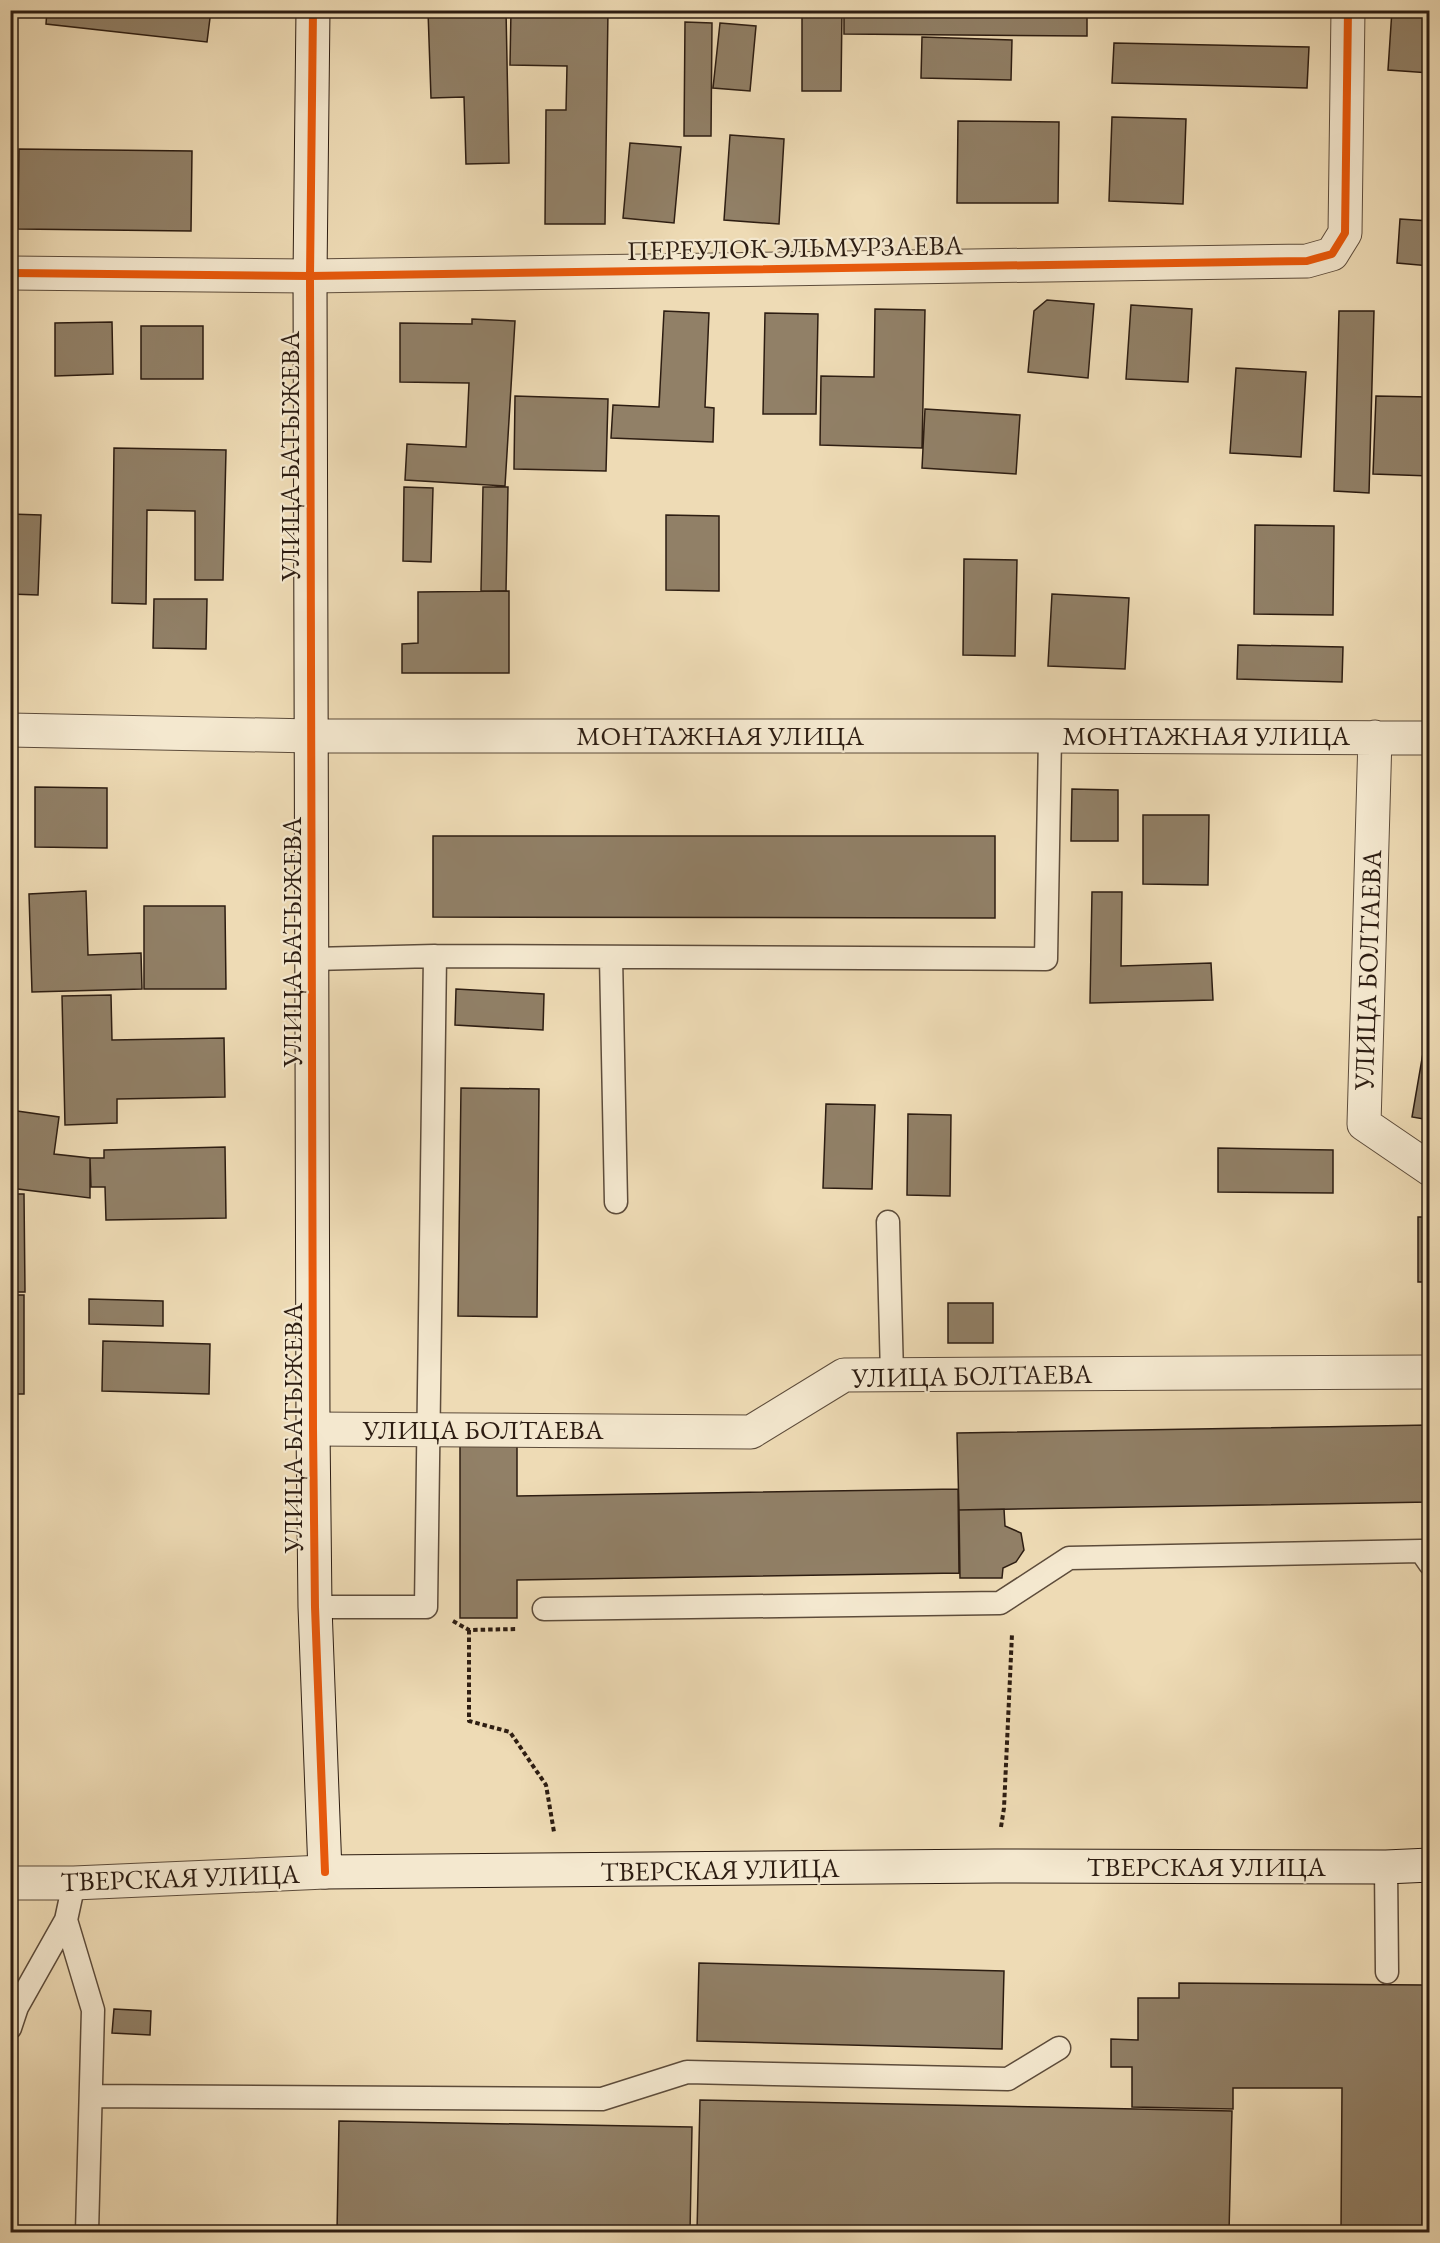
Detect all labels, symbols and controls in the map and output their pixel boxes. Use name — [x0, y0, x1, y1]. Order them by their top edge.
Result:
street label: ПЕРЕУЛОК ЭЛЬМУРЗАЕВА — [627, 227, 964, 268]
street label: УЛИЦА БАТЫЖЕВА — [272, 330, 307, 582]
street label: МОНТАЖНАЯ УЛИЦА — [576, 718, 864, 753]
street label: МОНТАЖНАЯ УЛИЦА — [1062, 718, 1350, 753]
street label: УЛИЦА БАТЫЖЕВА — [274, 816, 309, 1068]
street label: УЛИЦА БОЛТАЕВА — [1346, 849, 1389, 1092]
street label: УЛИЦА БАТЫЖЕВА — [275, 1302, 310, 1554]
street label: УЛИЦА БОЛТАЕВА — [850, 1356, 1093, 1395]
street label: УЛИЦА БОЛТАЕВА — [362, 1412, 604, 1447]
street label: ТВЕРСКАЯ УЛИЦА — [1086, 1849, 1326, 1884]
street label: ТВЕРСКАЯ УЛИЦА — [600, 1850, 840, 1889]
street label: ТВЕРСКАЯ УЛИЦА — [60, 1856, 300, 1899]

